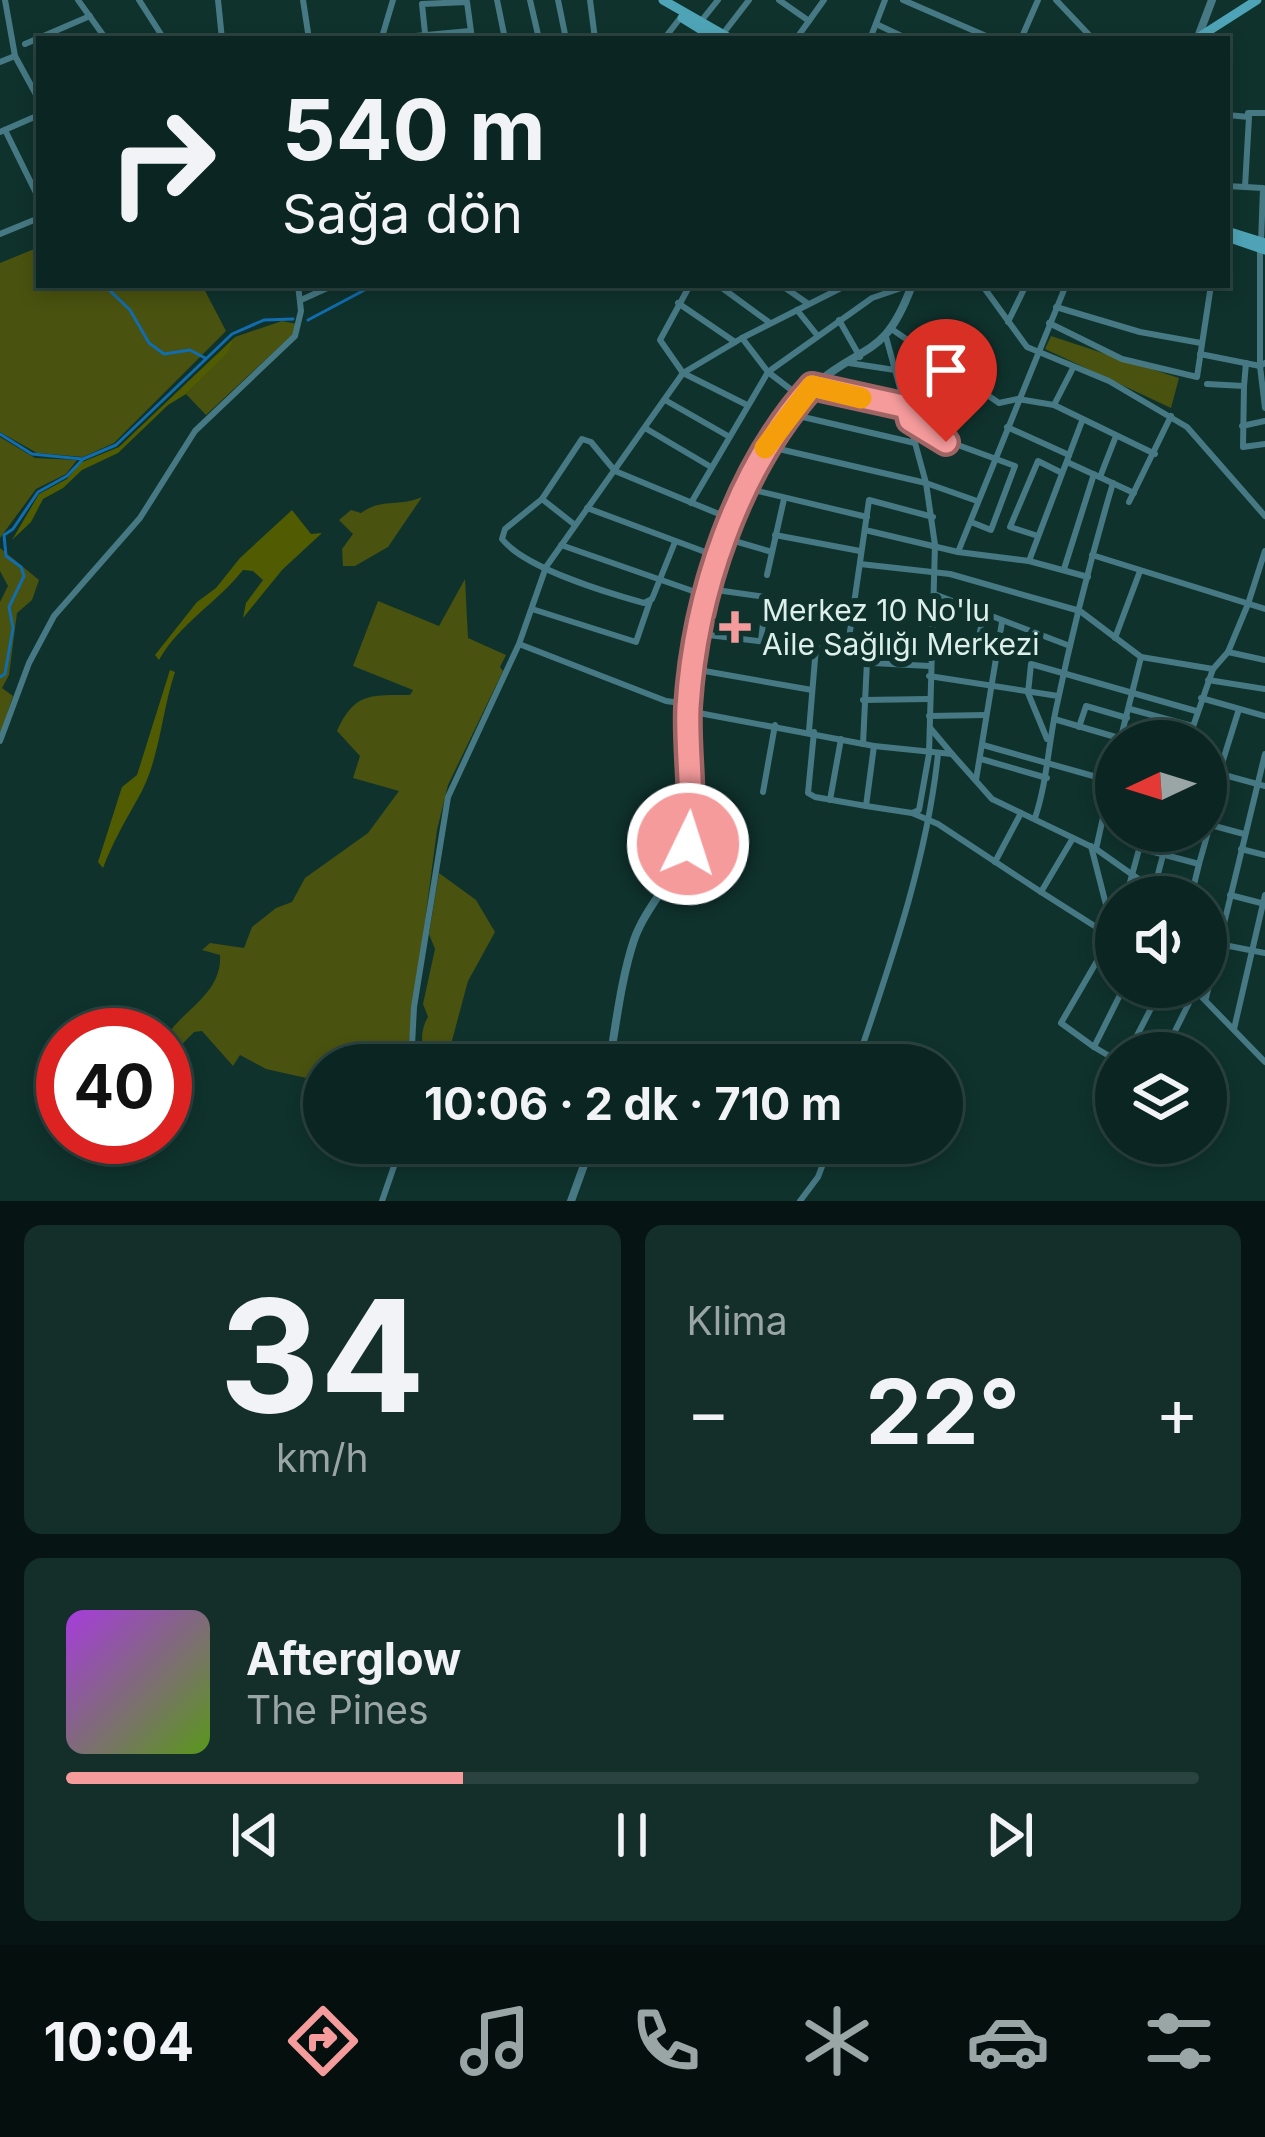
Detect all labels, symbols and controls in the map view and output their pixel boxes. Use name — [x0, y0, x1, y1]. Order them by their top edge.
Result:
text: 540 m — [282, 79, 546, 180]
icon: right — [84, 84, 240, 240]
text: Sağa dön — [282, 181, 523, 246]
pin — [895, 319, 997, 442]
icon: arrive — [913, 337, 979, 403]
place label: Merkez 10 No'lu Aile Sağlığı Merkezi — [762, 592, 1039, 662]
marker: Merkez 10 No'lu Aile Sağlığı Merkezi — [719, 611, 751, 643]
north arrow — [1095, 720, 1227, 852]
map controls — [1095, 720, 1227, 1164]
position arrow — [625, 781, 751, 907]
button: sound — [1095, 876, 1227, 1008]
speed limit sign: 40 — [36, 1008, 192, 1164]
button: layers — [1095, 1032, 1227, 1164]
text: 10:06 · 2 dk · 710 m — [424, 1076, 842, 1131]
text: 34 — [219, 1261, 425, 1450]
text: Klima — [687, 1297, 788, 1344]
text: 22° — [865, 1357, 1020, 1466]
text: − — [687, 1372, 730, 1452]
text: + — [1155, 1372, 1199, 1452]
text: km/h — [276, 1434, 369, 1481]
text: Afterglow — [246, 1631, 461, 1686]
text: The Pines — [246, 1686, 429, 1733]
icon: previous — [222, 1802, 288, 1868]
icon: pause — [599, 1802, 665, 1868]
icon: next — [977, 1802, 1043, 1868]
icon: directions — [281, 1999, 365, 2083]
icon: music — [453, 1999, 537, 2083]
icon: phone — [624, 1999, 708, 2083]
icon: climate — [795, 1999, 879, 2083]
icon: car — [966, 1999, 1050, 2083]
icon: filters — [1137, 1999, 1221, 2083]
text: 10:04 — [44, 2009, 194, 2074]

